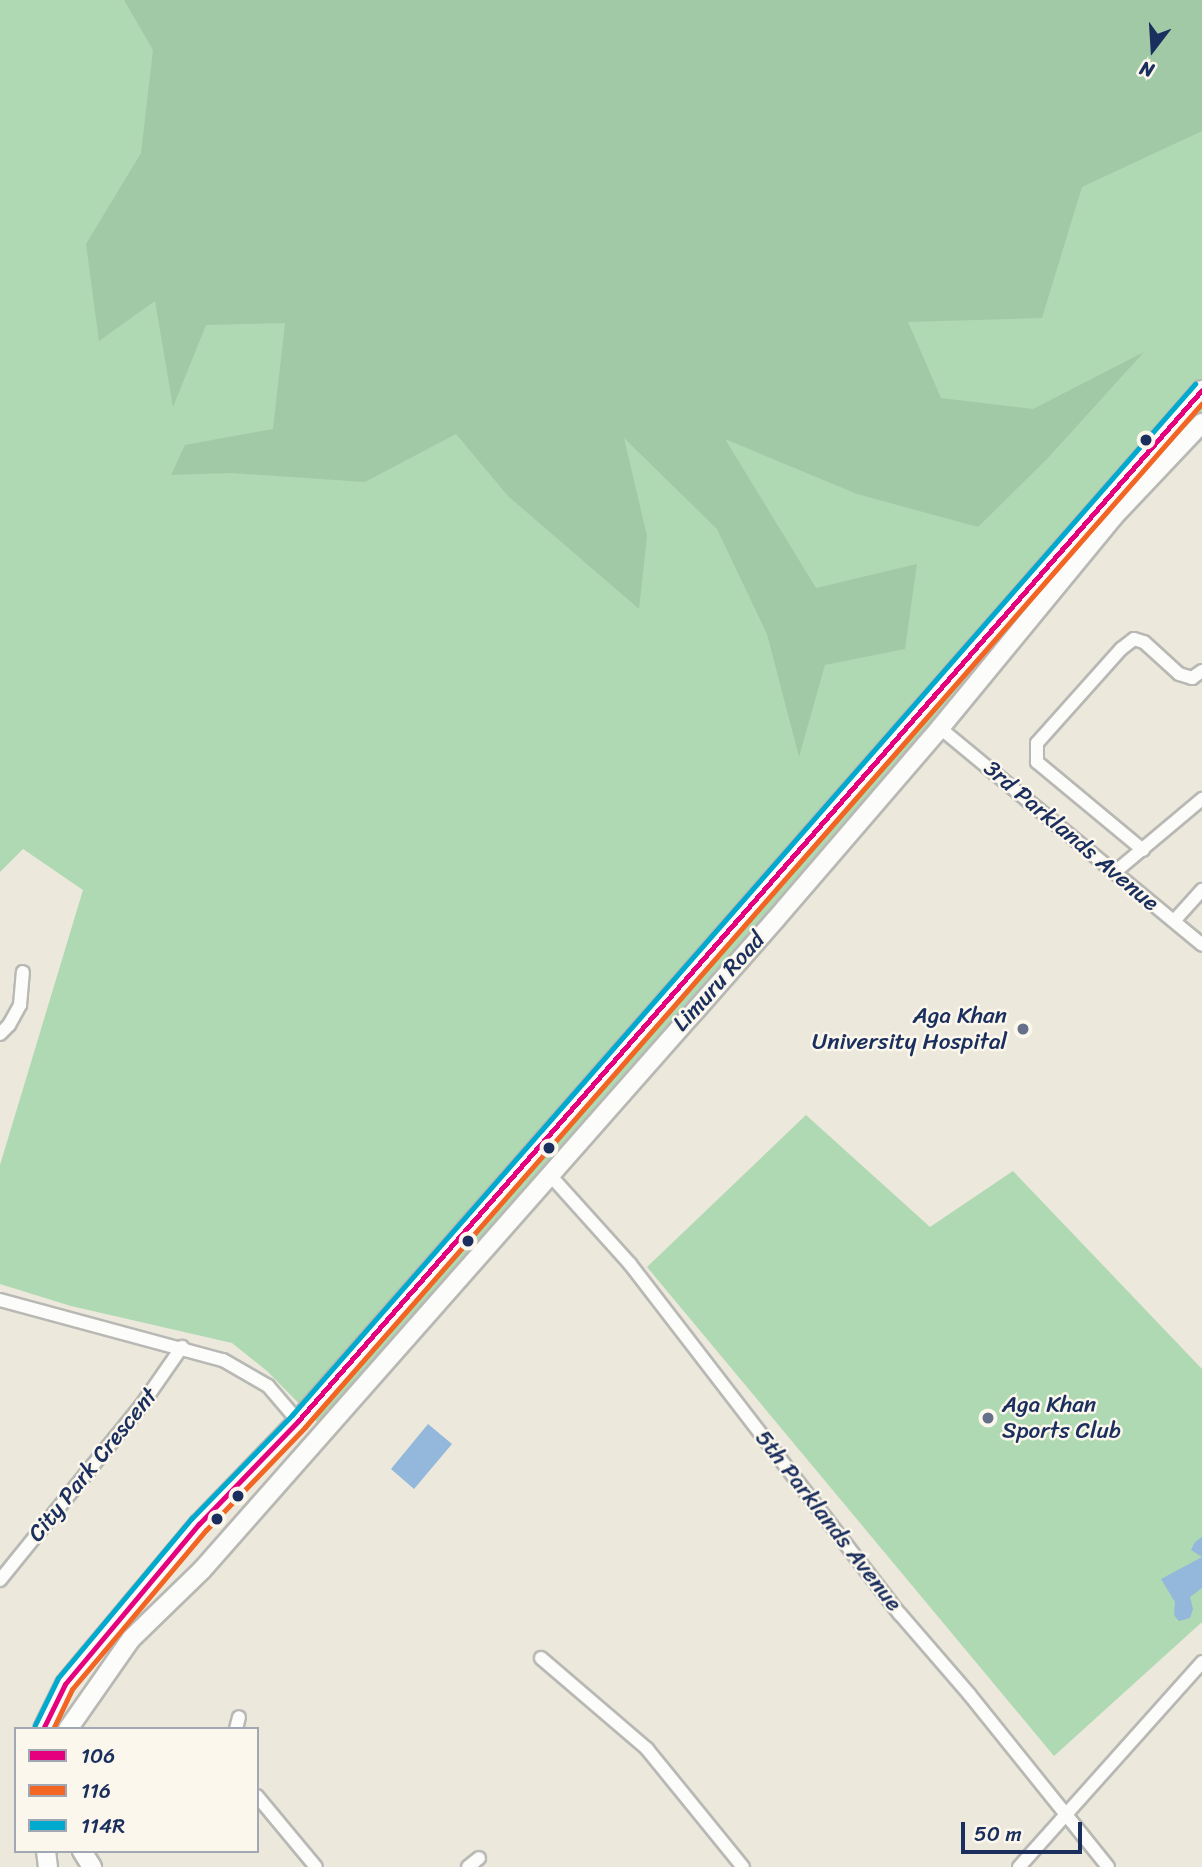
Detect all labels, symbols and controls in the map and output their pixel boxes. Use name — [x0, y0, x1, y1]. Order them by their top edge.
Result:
north arrow — [1118, 14, 1188, 84]
text: N — [1136, 52, 1158, 87]
unlabelled marker — [1139, 433, 1153, 447]
street label: 3rd Parklands Avenue — [978, 755, 1164, 917]
street label: Limuru Road — [667, 927, 771, 1037]
place label: Aga Khan University Hospital — [812, 1002, 1007, 1056]
marker: Aga Khan University Hospital — [1013, 1019, 1033, 1039]
unlabelled marker — [542, 1141, 556, 1155]
unlabelled marker — [461, 1234, 475, 1248]
street label: City Park Crescent — [21, 1381, 165, 1549]
place label: Aga Khan Sports Club — [1002, 1391, 1121, 1445]
marker: Aga Khan Sports Club — [980, 1410, 996, 1426]
street label: 5th Parklands Avenue — [749, 1426, 907, 1616]
unlabelled marker — [231, 1489, 245, 1503]
unlabelled marker — [210, 1512, 224, 1526]
legend — [14, 1727, 259, 1853]
text: 106 — [81, 1737, 115, 1775]
text: 116 — [81, 1772, 111, 1810]
text: 114R — [81, 1807, 125, 1845]
scale bar — [964, 1808, 1085, 1852]
text: 50 m — [974, 1815, 1022, 1853]

